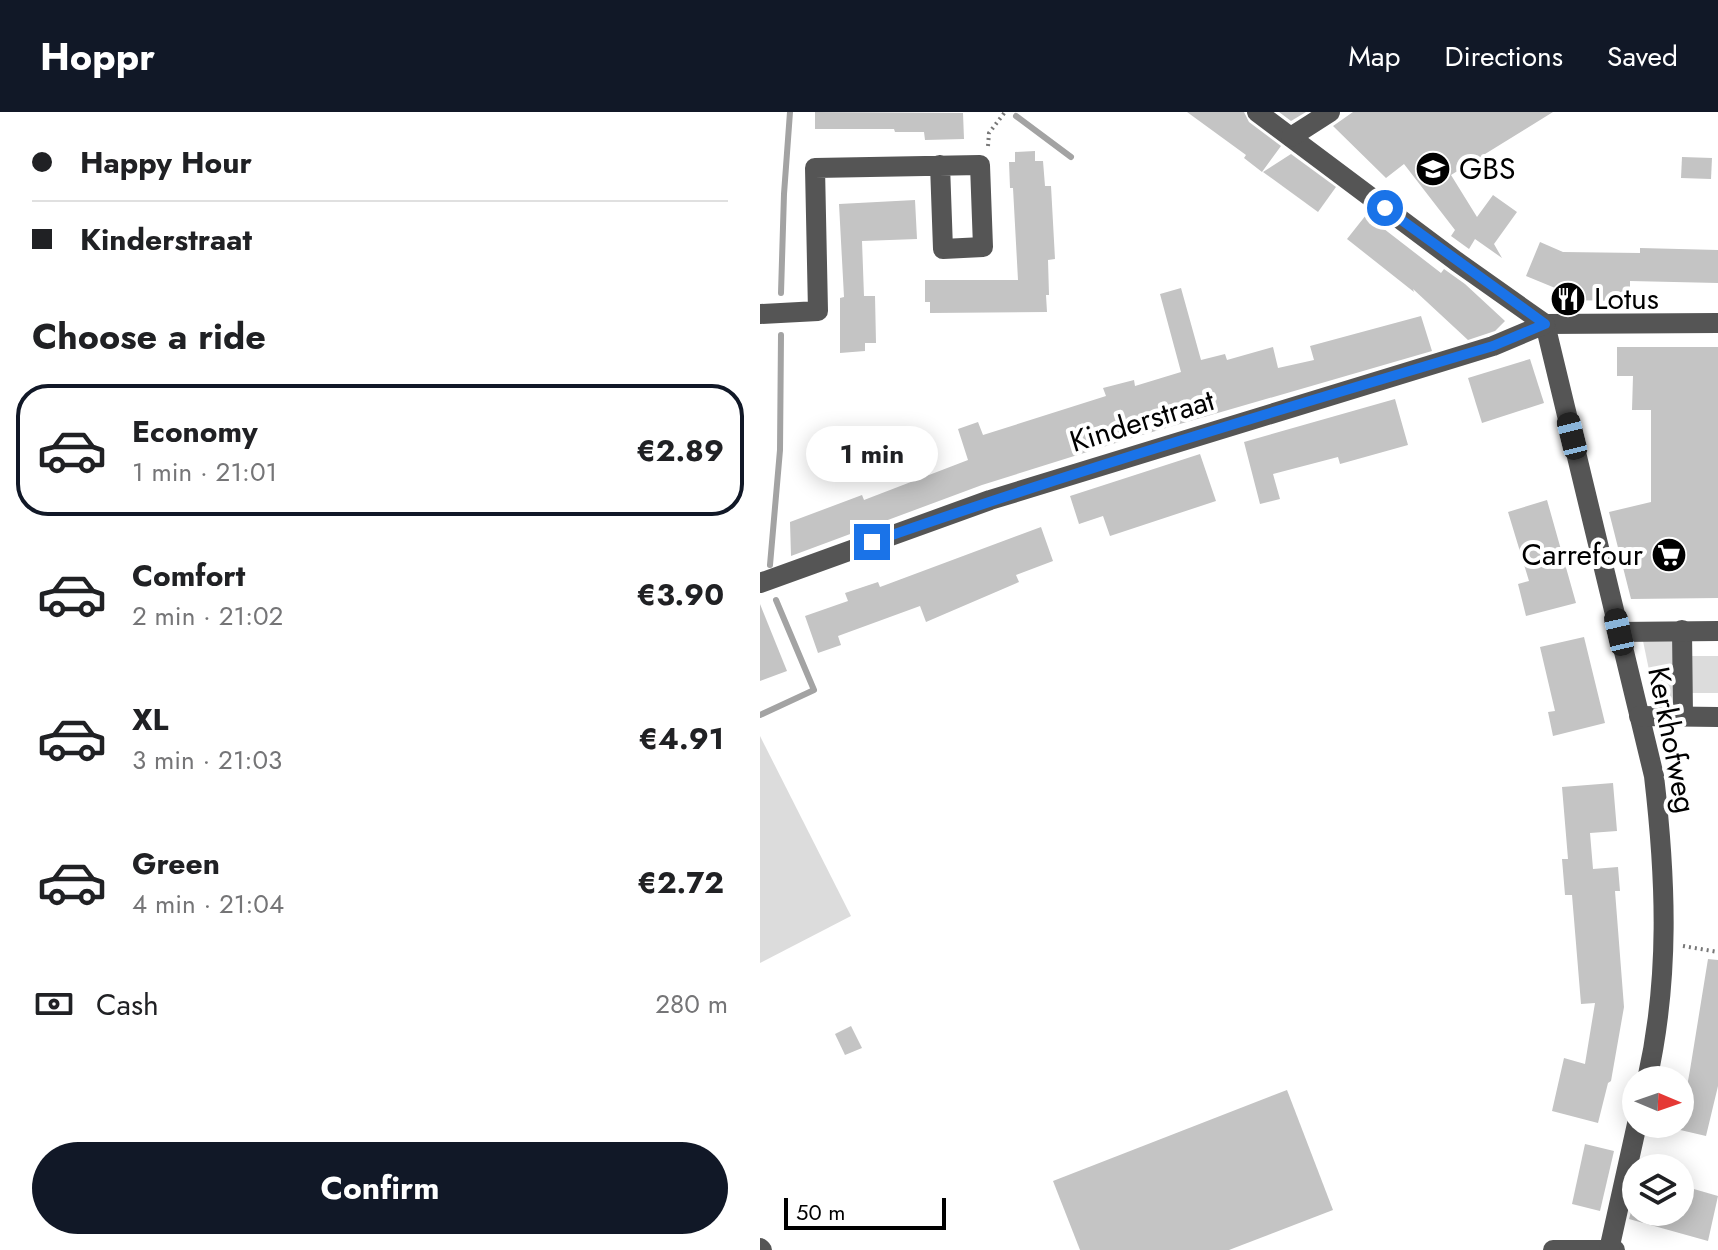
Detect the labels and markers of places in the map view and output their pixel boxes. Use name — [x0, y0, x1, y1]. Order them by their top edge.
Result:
place label: GBS — [1459, 147, 1515, 190]
school or university icon: GBS — [1414, 150, 1452, 188]
place label: Lotus — [1594, 277, 1659, 320]
restaurant icon: Lotus — [1549, 280, 1587, 318]
place label: Carrefour — [1521, 533, 1644, 576]
supermarket icon: Carrefour — [1650, 536, 1688, 574]

